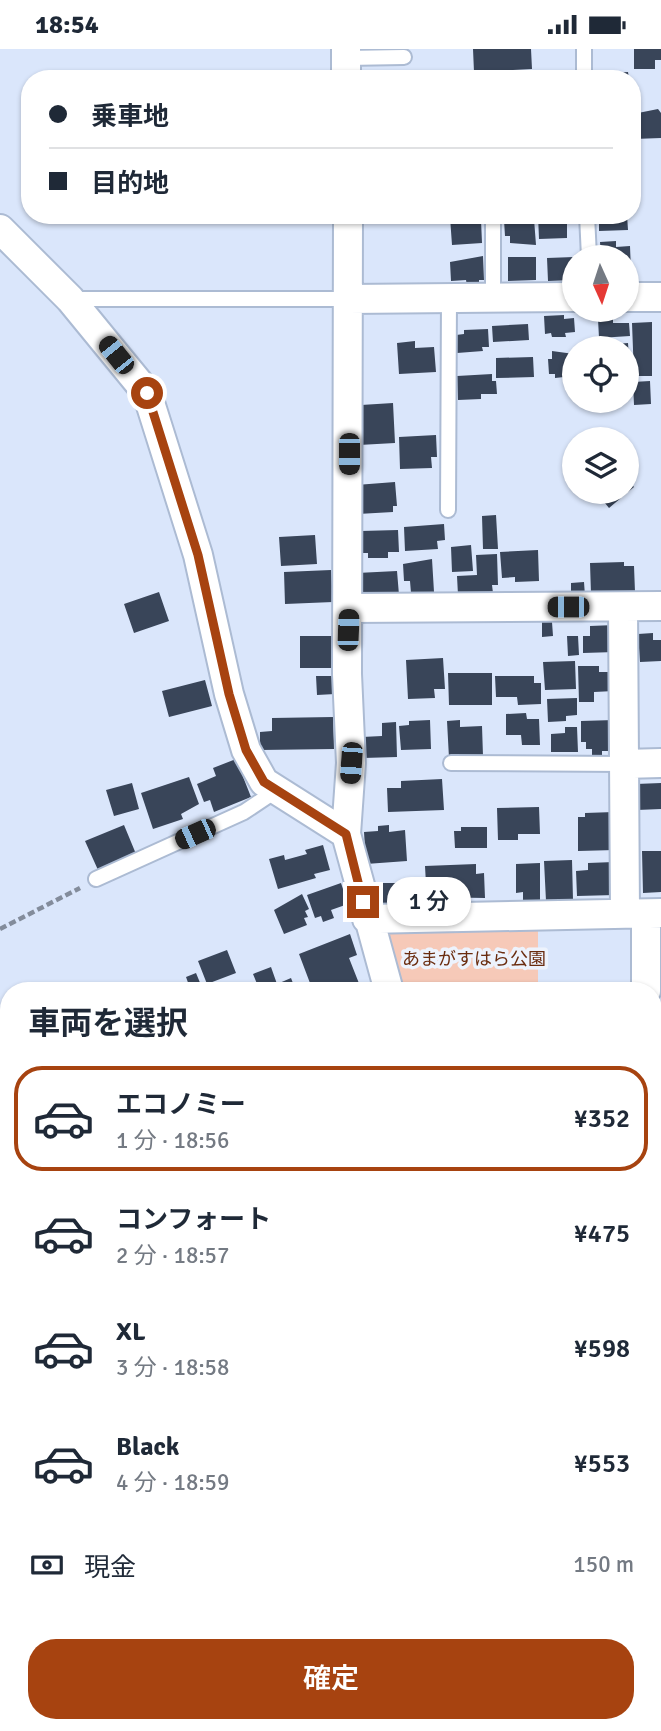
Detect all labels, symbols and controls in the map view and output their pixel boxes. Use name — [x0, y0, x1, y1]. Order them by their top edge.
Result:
text: 18:54 — [35, 9, 99, 41]
text: 乗車地 — [91, 101, 169, 133]
text: 目的地 — [91, 168, 169, 200]
north arrow — [562, 245, 639, 322]
map controls — [562, 245, 639, 504]
car — [95, 332, 138, 378]
button: locate — [562, 336, 639, 413]
route start — [131, 377, 163, 409]
button: layers — [562, 427, 639, 504]
car — [339, 433, 360, 475]
car — [548, 597, 590, 618]
car — [337, 609, 360, 651]
car — [340, 741, 363, 785]
car — [172, 816, 219, 852]
callout: 1 分 — [388, 877, 472, 927]
route end — [347, 886, 379, 918]
text: 1 分 — [409, 887, 449, 916]
park label: あまがすはら公園 — [402, 948, 546, 970]
text: 車両を選択 — [28, 1004, 188, 1043]
icon: car — [32, 1087, 95, 1150]
text: エコノミー — [116, 1089, 246, 1121]
text: ¥352 — [574, 1103, 630, 1135]
text: 1 分 · 18:56 — [116, 1126, 229, 1155]
icon: car — [32, 1202, 95, 1265]
text: コンフォート — [116, 1204, 271, 1236]
text: ¥475 — [574, 1218, 630, 1250]
text: 2 分 · 18:57 — [116, 1241, 229, 1270]
text: XL — [116, 1316, 146, 1348]
icon: car — [32, 1317, 95, 1380]
text: ¥598 — [574, 1333, 630, 1365]
text: 3 分 · 18:58 — [116, 1353, 229, 1382]
text: Black — [116, 1431, 179, 1463]
icon: car — [32, 1432, 95, 1495]
text: ¥553 — [574, 1448, 630, 1480]
text: 4 分 · 18:59 — [116, 1468, 229, 1497]
icon: cash — [28, 1546, 66, 1584]
text: 150 m — [573, 1550, 634, 1579]
text: 現金 — [84, 1552, 136, 1584]
button: 確定 — [28, 1639, 634, 1719]

